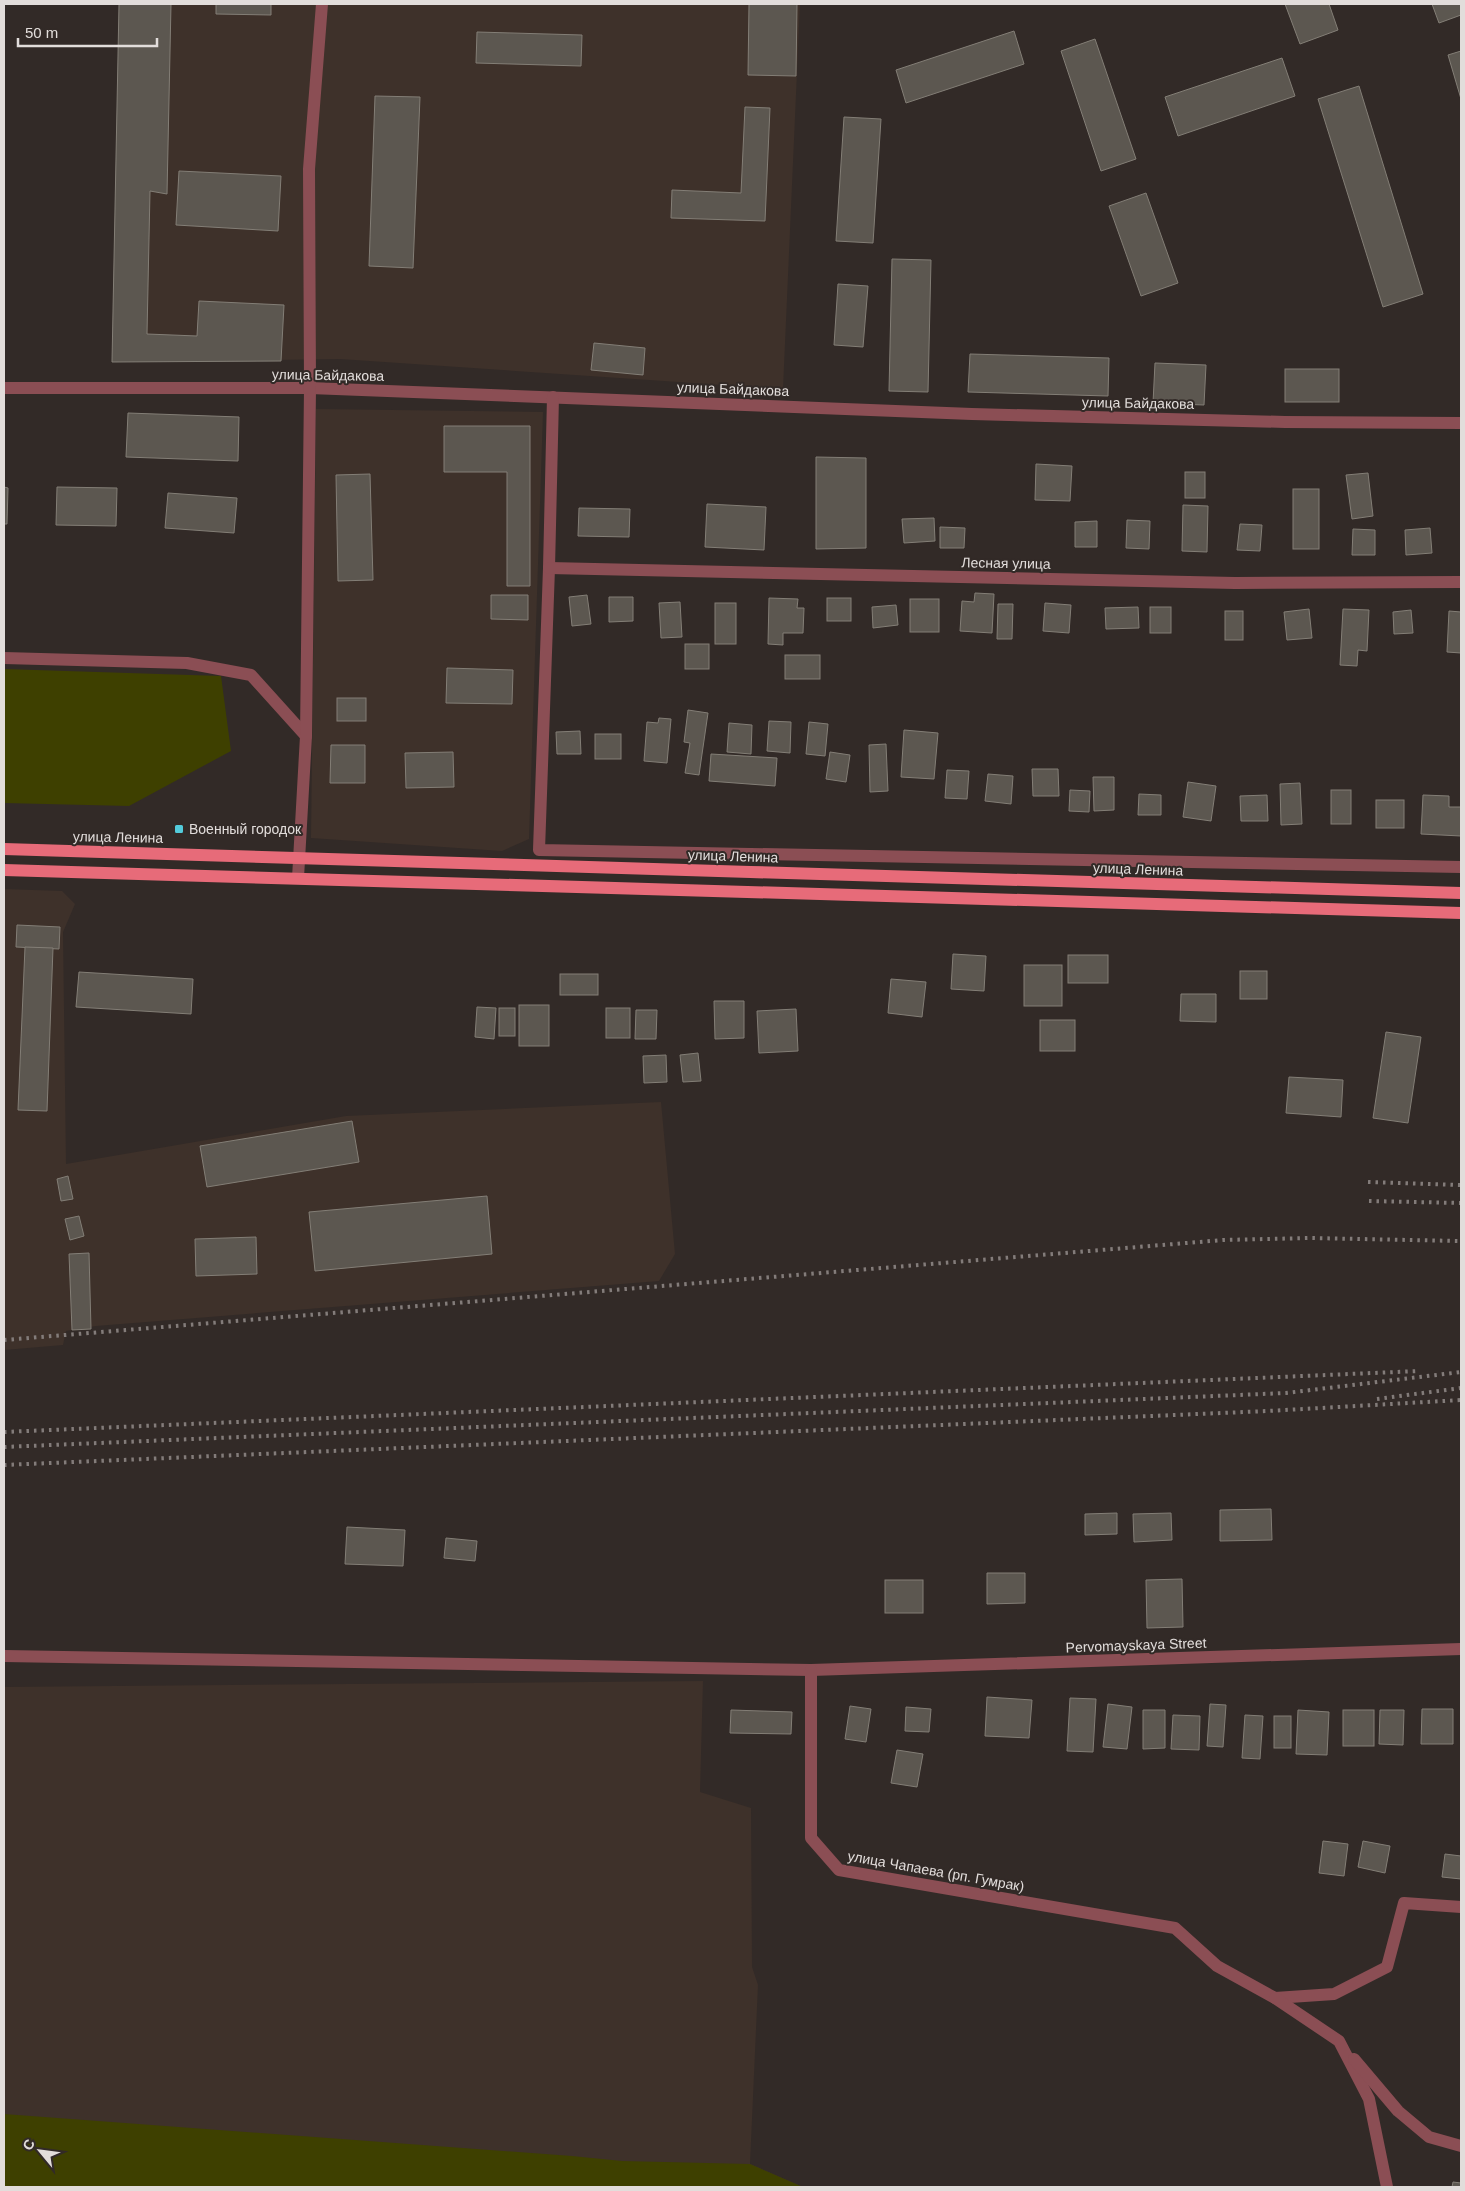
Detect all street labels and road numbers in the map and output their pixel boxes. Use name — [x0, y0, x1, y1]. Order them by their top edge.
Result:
street label: улица Байдакова — [272, 366, 384, 384]
street label: улица Байдакова — [677, 379, 790, 399]
street label: улица Байдакова — [1082, 394, 1194, 412]
street label: Лесная улица — [961, 554, 1051, 572]
street label: улица Ленина — [73, 828, 164, 846]
street label: улица Ленина — [688, 846, 779, 866]
street label: улица Ленина — [1093, 859, 1184, 879]
street label: Pervomayskaya Street — [1065, 1635, 1207, 1655]
street label: улица Чапаева (рп. Гумрак) — [847, 1848, 1025, 1894]

